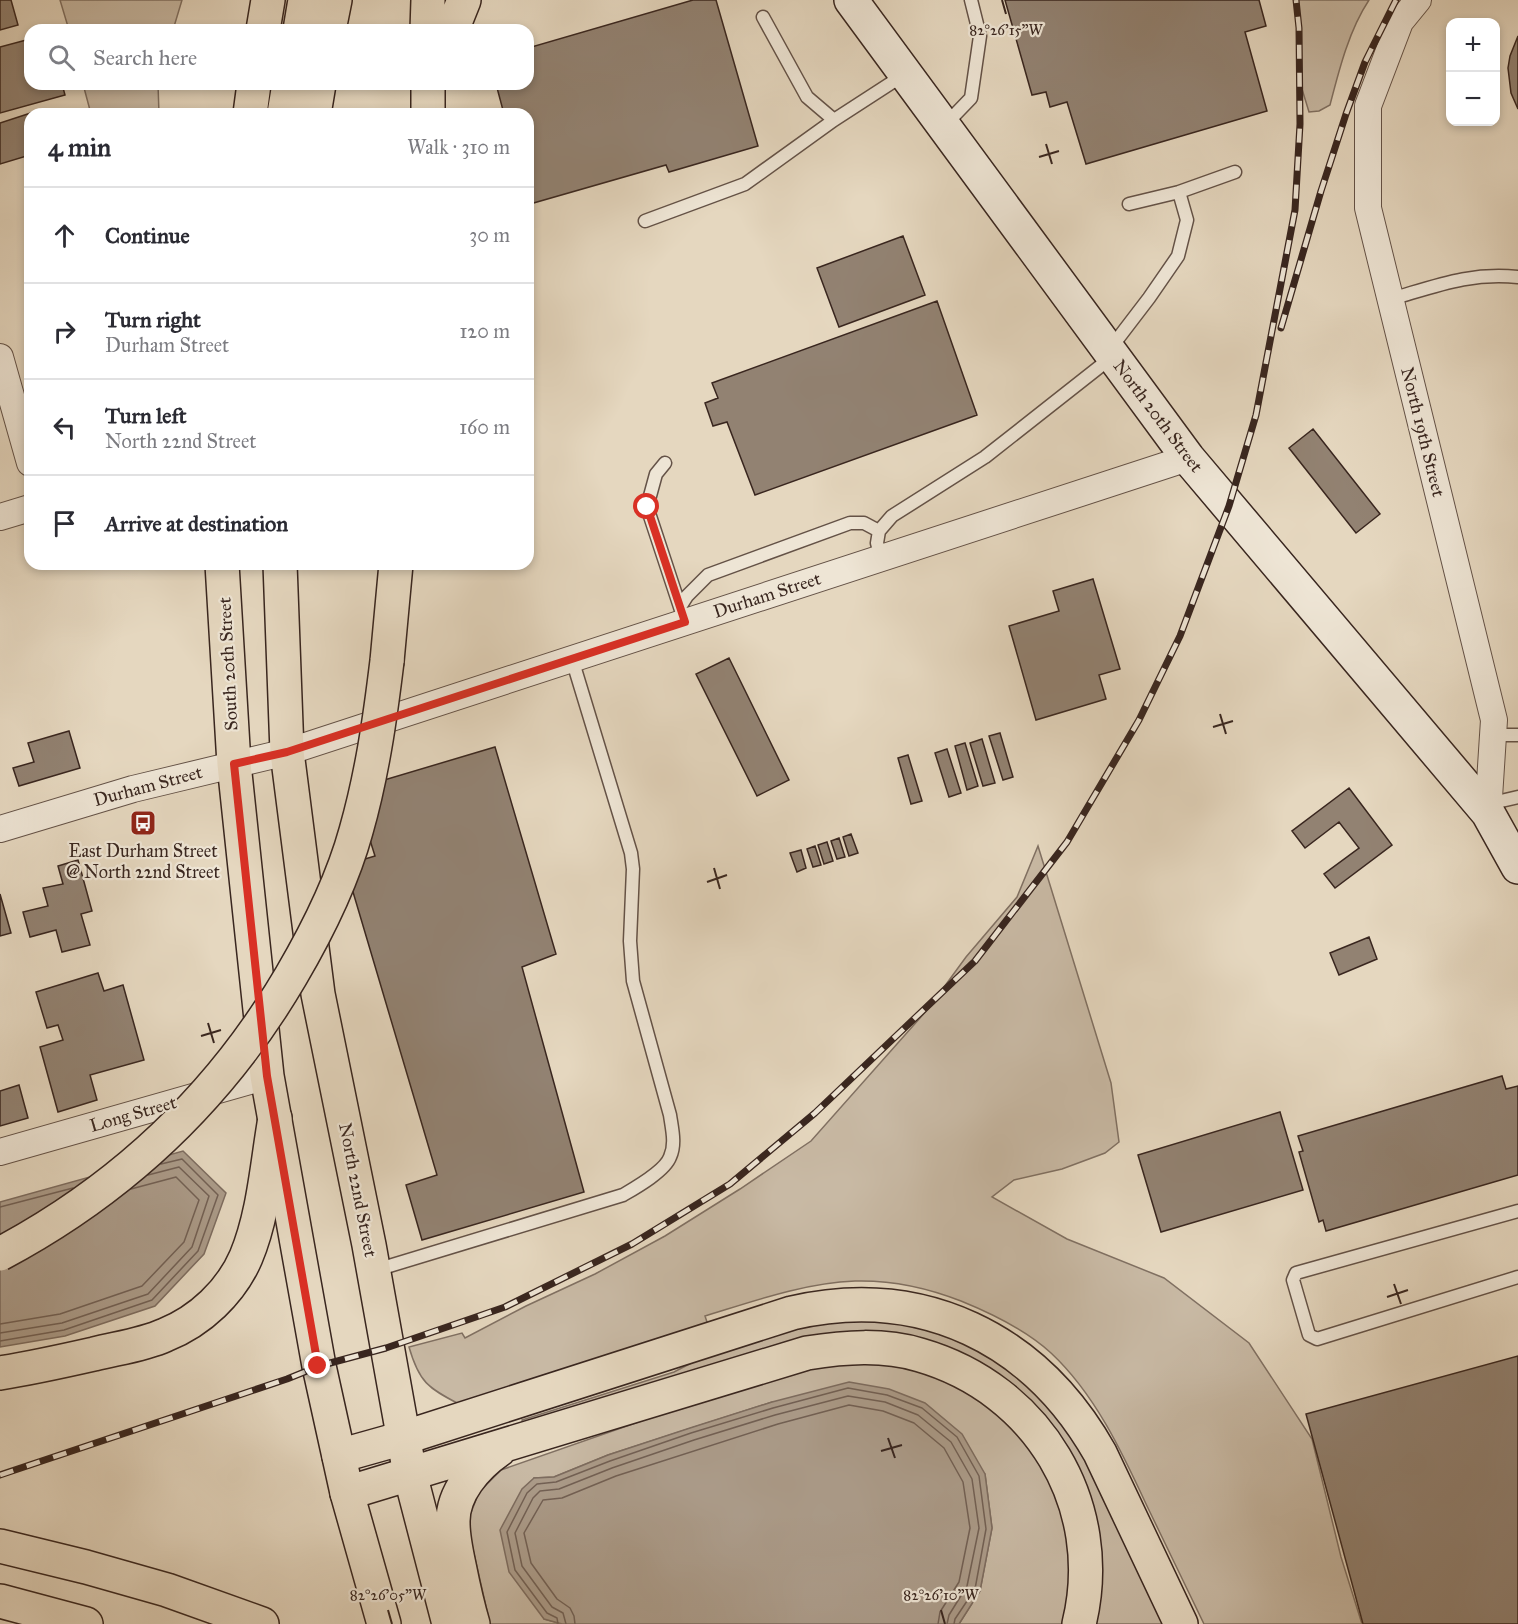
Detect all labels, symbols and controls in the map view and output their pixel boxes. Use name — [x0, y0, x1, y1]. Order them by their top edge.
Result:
map controls — [1446, 18, 1500, 126]
button: + — [1446, 18, 1500, 72]
text: 82°26'15"W — [969, 21, 1044, 39]
search box — [24, 24, 534, 90]
icon: search — [45, 41, 78, 74]
text: Search here — [93, 44, 197, 71]
button: − — [1446, 72, 1500, 126]
text: 4 min — [48, 131, 111, 163]
text: Walk · 310 m — [407, 135, 510, 159]
icon: ahead — [48, 219, 81, 252]
text: Continue — [105, 222, 190, 249]
text: 30 m — [469, 223, 510, 247]
text: Turn right — [105, 306, 201, 333]
icon: right — [48, 315, 81, 348]
text: 120 m — [459, 319, 510, 343]
text: Durham Street — [105, 333, 229, 357]
street label: North 20th Street — [1108, 355, 1208, 477]
street label: North 19th Street — [1396, 365, 1450, 500]
text: Turn left — [105, 402, 187, 429]
icon: left — [48, 411, 81, 444]
text: 160 m — [459, 415, 510, 439]
text: North 22nd Street — [105, 429, 256, 453]
route start — [633, 493, 659, 519]
icon: arrive — [48, 507, 81, 540]
text: Arrive at destination — [105, 510, 288, 537]
street label: Durham Street — [710, 567, 824, 623]
street label: South 20th Street — [213, 596, 242, 731]
street label: Durham Street — [91, 761, 205, 811]
bus stop icon: East Durham Street @ North 22nd Street — [128, 808, 158, 838]
place label: East Durham Street @ North 22nd Street — [66, 840, 221, 883]
street label: Long Street — [87, 1091, 180, 1138]
street label: North 22nd Street — [334, 1121, 382, 1260]
route end — [304, 1352, 330, 1378]
text: 82°26'05"W — [350, 1586, 427, 1604]
text: 82°26'10"W — [903, 1586, 979, 1604]

